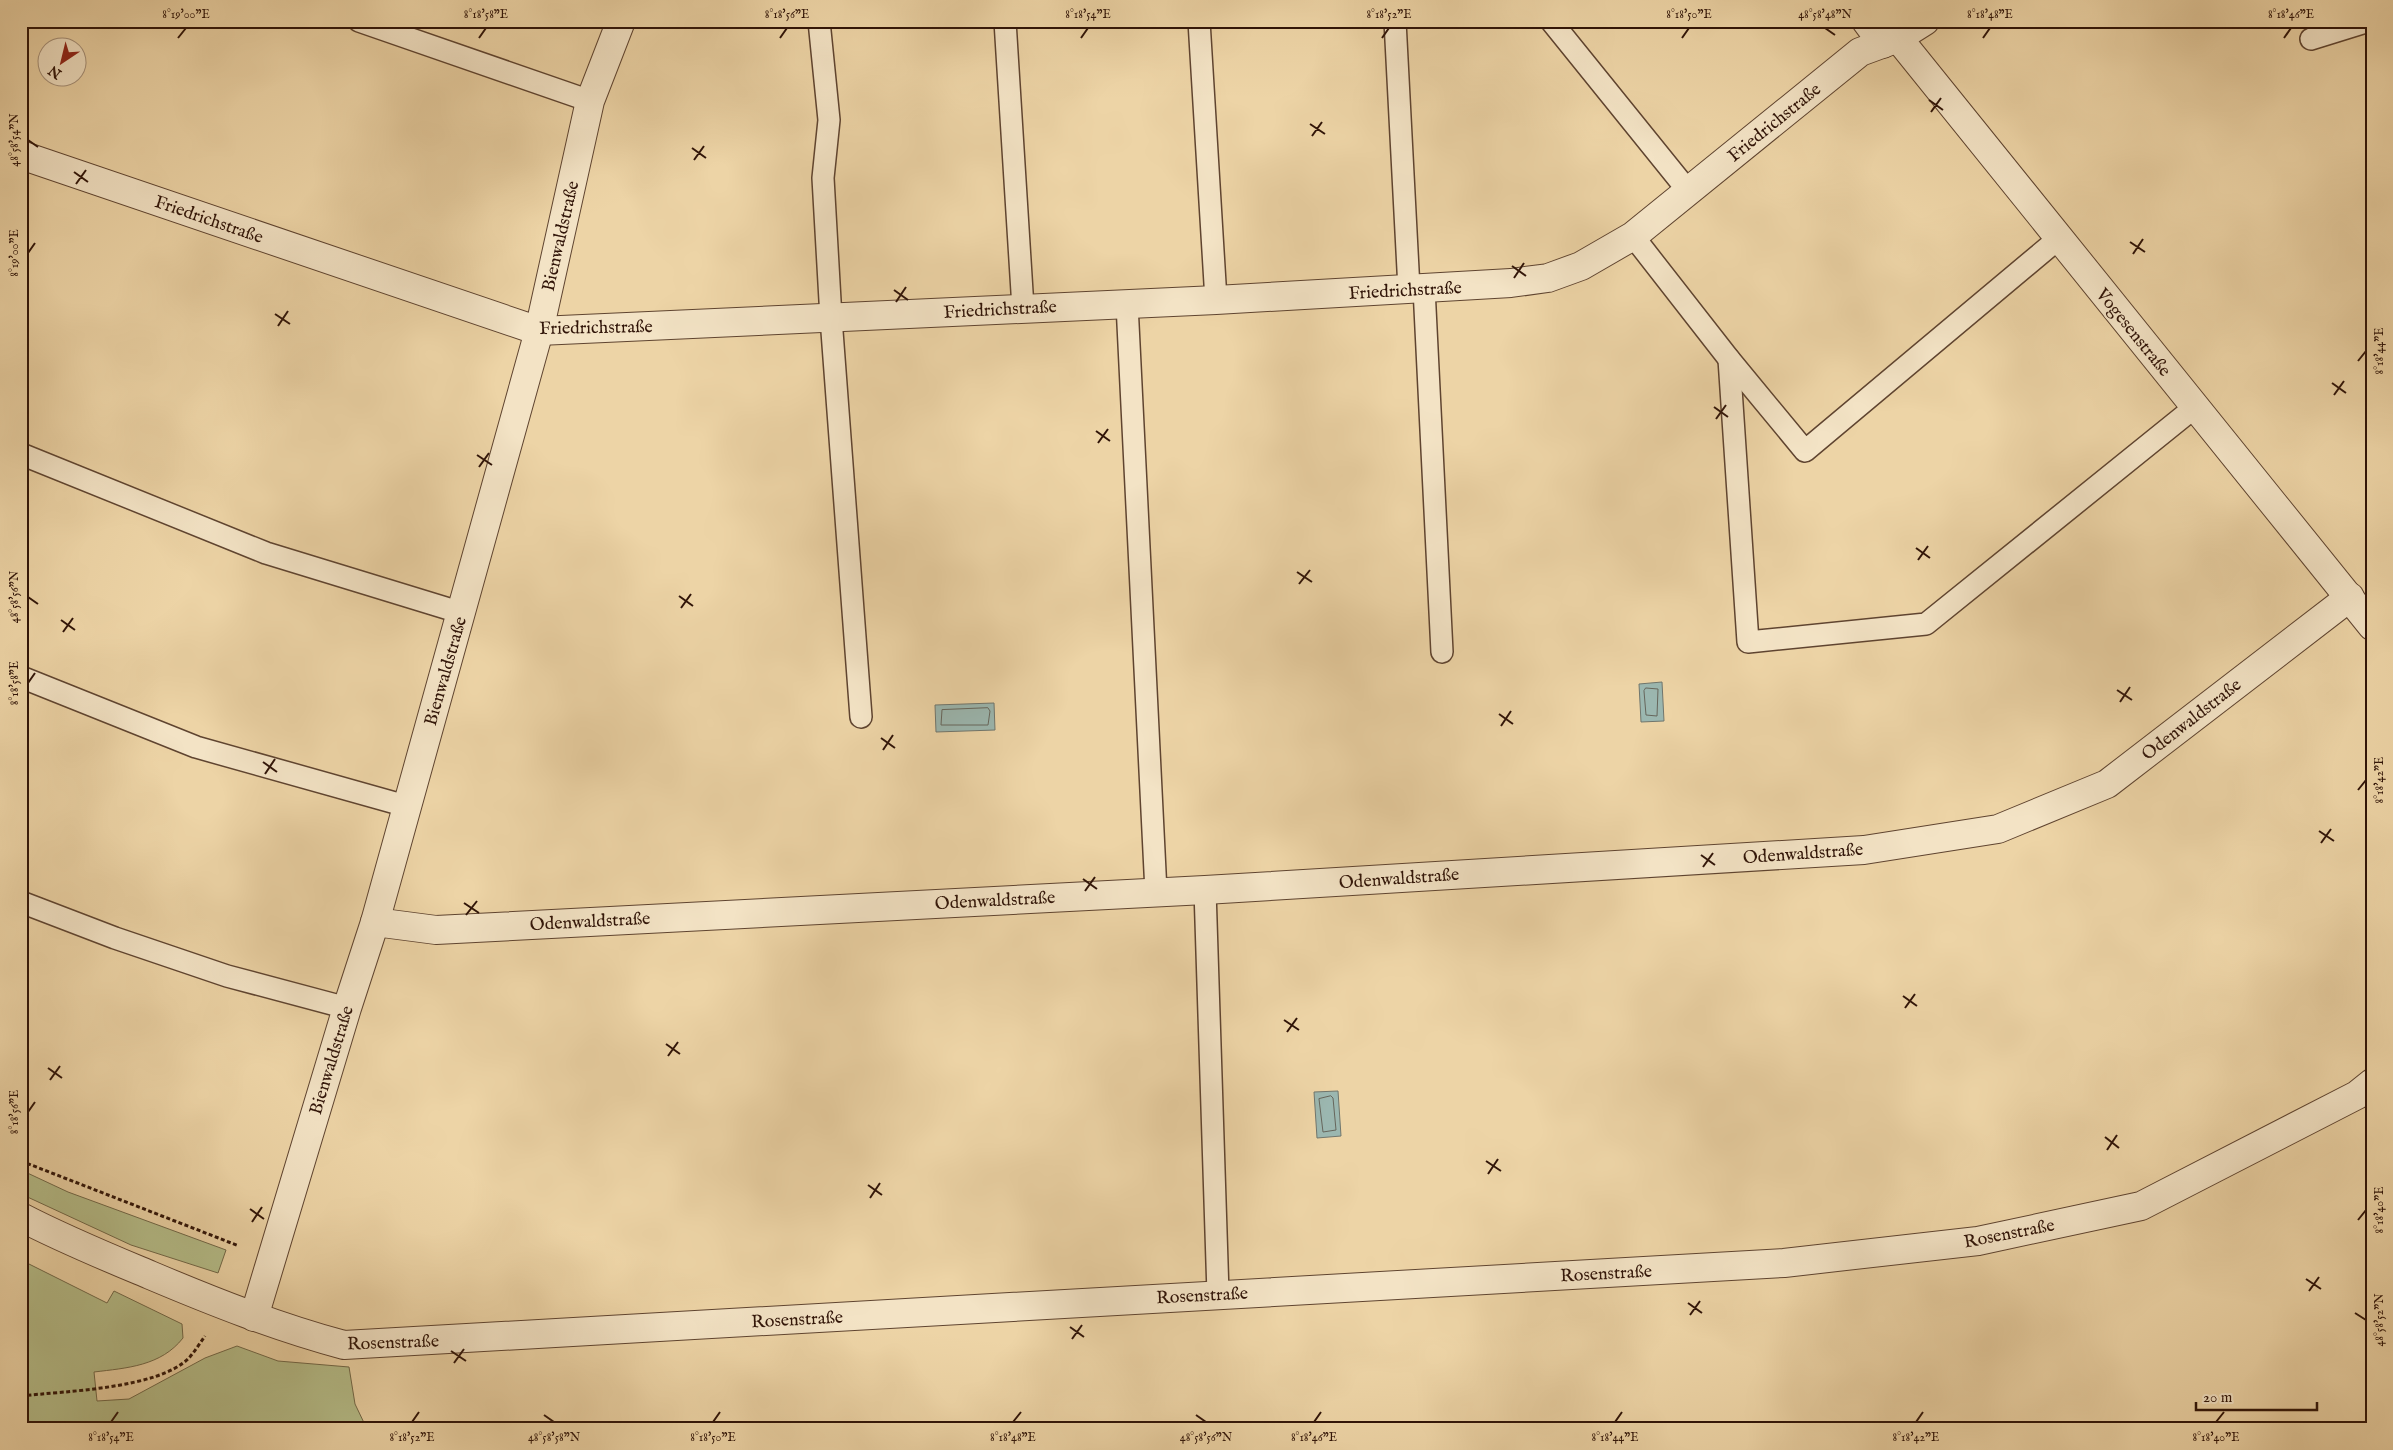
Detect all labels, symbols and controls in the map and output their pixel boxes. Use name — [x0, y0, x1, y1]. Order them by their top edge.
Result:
text: 8°19'00"E — [162, 7, 210, 22]
text: 8°18'58"E — [464, 7, 508, 22]
text: 8°18'56"E — [765, 7, 809, 22]
text: 8°18'54"E — [1065, 7, 1111, 22]
text: 8°18'52"E — [1366, 7, 1412, 22]
text: 8°18'50"E — [1666, 7, 1712, 22]
text: 48°58'48"N — [1798, 7, 1852, 22]
text: 8°18'48"E — [1967, 7, 2013, 22]
text: 8°18'46"E — [2268, 7, 2314, 22]
north arrow — [38, 38, 88, 88]
text: N — [45, 61, 66, 83]
street label: Friedrichstraße — [1724, 79, 1826, 168]
text: 48°58'54"N — [7, 113, 22, 167]
street label: Bienwaldstraße — [538, 179, 585, 294]
street label: Friedrichstraße — [151, 191, 266, 250]
text: 8°19'00"E — [7, 229, 22, 277]
street label: Friedrichstraße — [1348, 277, 1462, 306]
street label: Vogesenstraße — [2090, 283, 2175, 382]
street label: Friedrichstraße — [943, 296, 1057, 325]
street label: Friedrichstraße — [539, 316, 653, 341]
text: 8°18'44"E — [2372, 327, 2387, 375]
text: 48°58'56"N — [7, 570, 22, 623]
street label: Bienwaldstraße — [420, 614, 473, 729]
text: 8°18'58"E — [7, 661, 22, 705]
street label: Odenwaldstraße — [2137, 674, 2247, 766]
text: 8°18'42"E — [2372, 757, 2387, 803]
street label: Odenwaldstraße — [1742, 839, 1864, 870]
street label: Odenwaldstraße — [1338, 864, 1460, 895]
street label: Odenwaldstraße — [934, 887, 1056, 916]
street label: Odenwaldstraße — [529, 908, 651, 937]
street label: Bienwaldstraße — [305, 1003, 360, 1118]
text: 8°18'56"E — [7, 1090, 22, 1134]
text: 8°18'40"E — [2372, 1186, 2387, 1234]
street label: Rosenstraße — [1962, 1214, 2057, 1255]
street label: Rosenstraße — [1560, 1261, 1653, 1288]
street label: Rosenstraße — [1156, 1283, 1249, 1310]
text: 48°58'52"N — [2372, 1293, 2387, 1347]
street label: Rosenstraße — [751, 1307, 844, 1334]
street label: Rosenstraße — [347, 1330, 439, 1357]
scale bar — [2196, 1380, 2317, 1412]
text: 20 m — [2203, 1388, 2233, 1407]
text: 8°18'54"E — [88, 1430, 134, 1445]
text: 8°18'52"E — [389, 1430, 435, 1445]
text: 48°58'58"N — [528, 1430, 581, 1445]
text: 8°18'50"E — [690, 1430, 736, 1445]
text: 8°18'48"E — [990, 1430, 1036, 1445]
text: 48°58'56"N — [1180, 1430, 1233, 1445]
text: 8°18'46"E — [1291, 1430, 1337, 1445]
text: 8°18'44"E — [1591, 1430, 1639, 1445]
text: 8°18'42"E — [1893, 1430, 1939, 1445]
text: 8°18'40"E — [2192, 1430, 2240, 1445]

